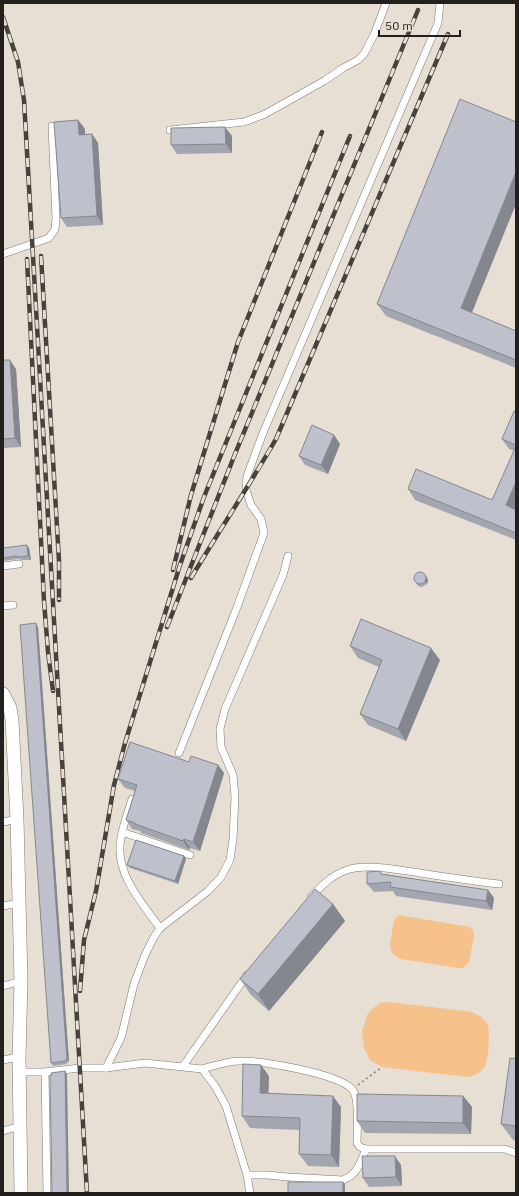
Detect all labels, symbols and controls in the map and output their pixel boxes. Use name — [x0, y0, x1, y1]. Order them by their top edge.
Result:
scale bar — [379, 12, 460, 38]
text: 50 m — [385, 18, 413, 33]

